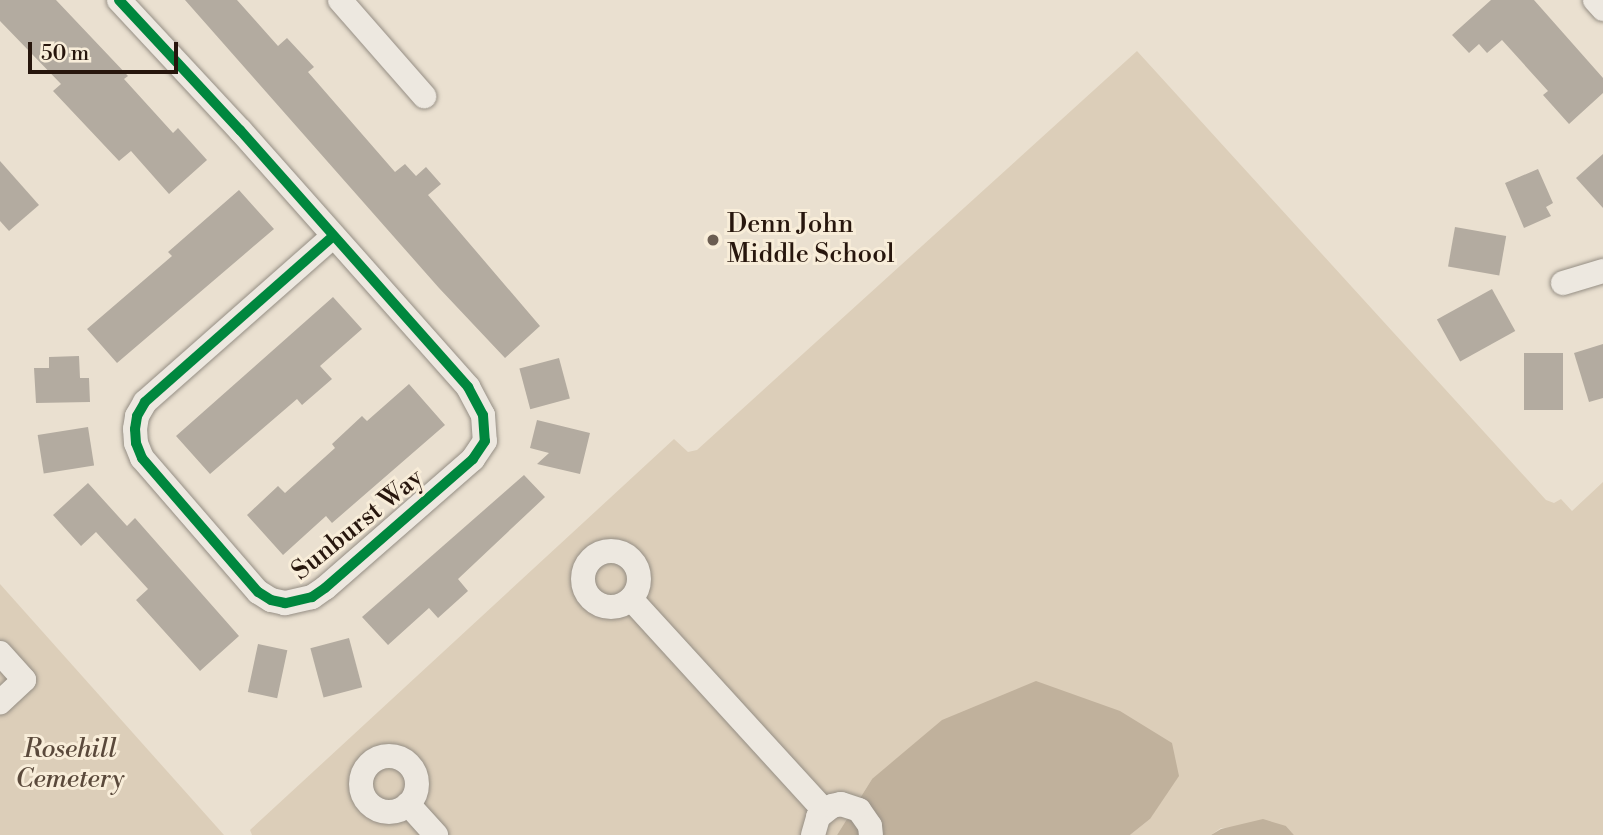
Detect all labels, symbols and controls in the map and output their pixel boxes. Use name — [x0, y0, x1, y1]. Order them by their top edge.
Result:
scale bar — [32, 28, 182, 72]
text: 50 m — [41, 41, 89, 67]
place label: Denn John Middle School — [727, 209, 895, 270]
marker: Denn John Middle School — [705, 232, 721, 248]
street label: Sunburst Way — [286, 463, 430, 587]
park label: Rosehill Cemetery — [16, 734, 124, 796]

